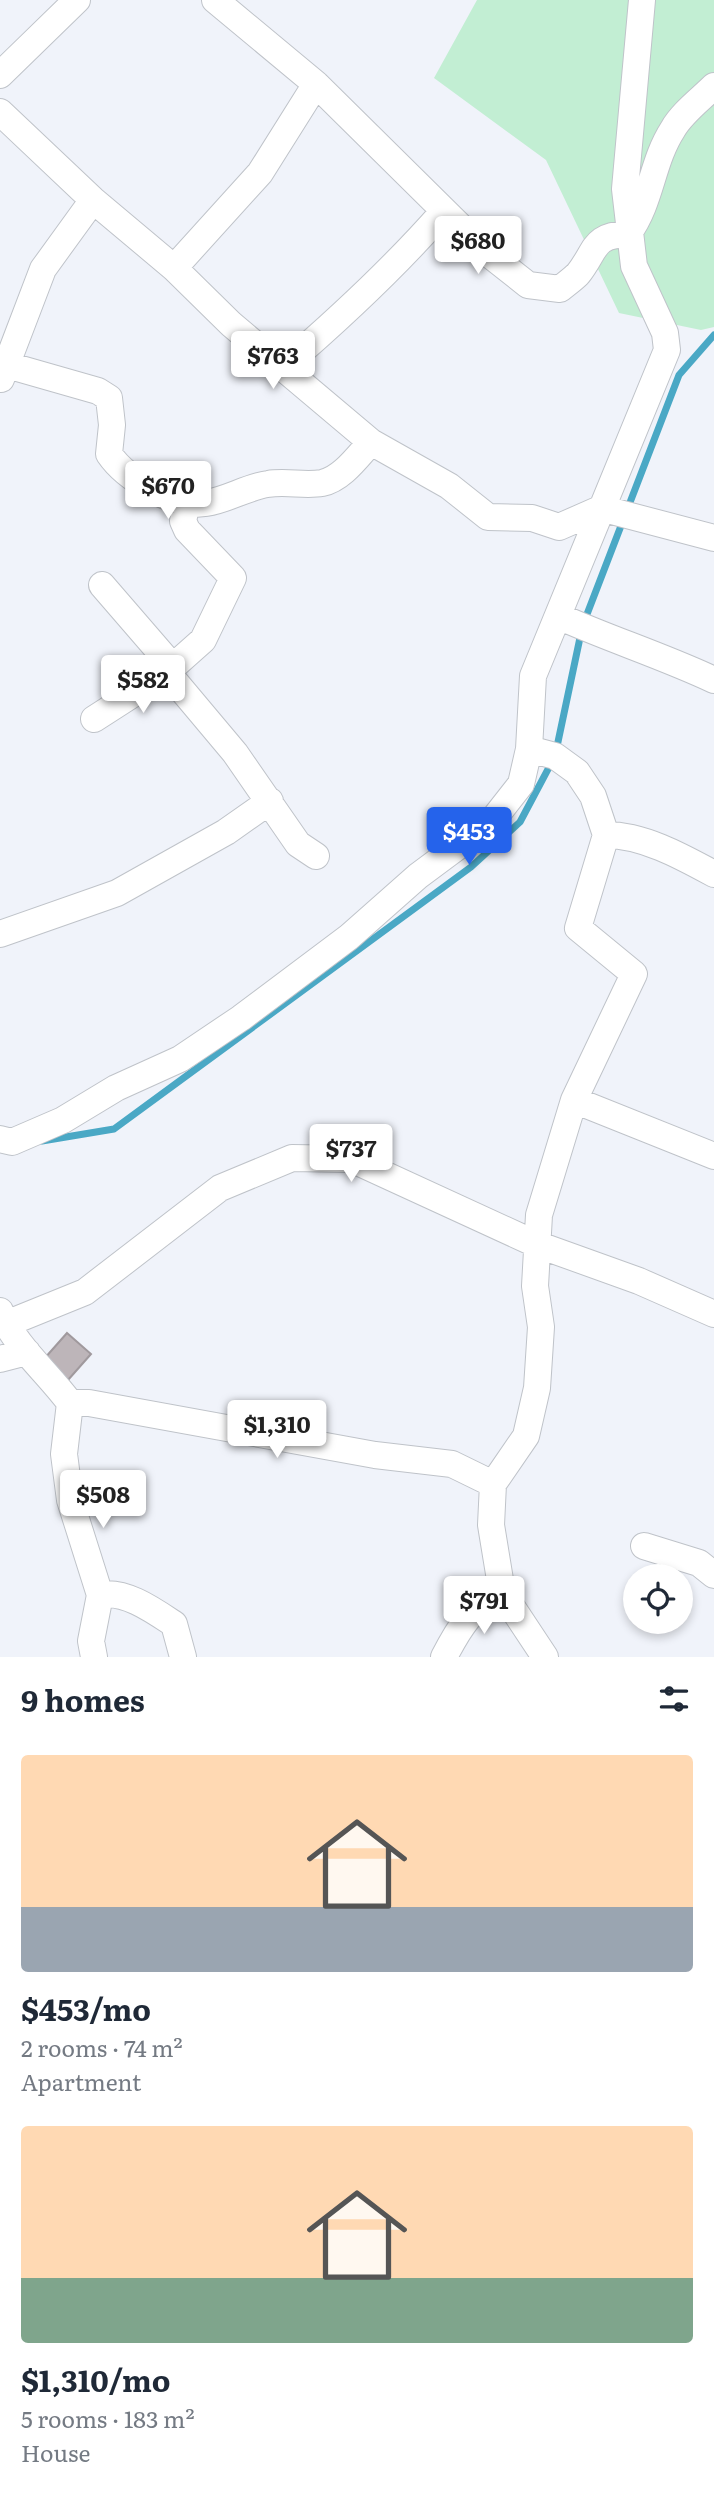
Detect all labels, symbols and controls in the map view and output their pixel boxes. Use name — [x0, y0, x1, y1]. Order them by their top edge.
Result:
pin: $680 — [437, 216, 519, 276]
text: $680 — [451, 222, 505, 256]
pin: $763 — [232, 332, 314, 391]
text: $763 — [247, 337, 299, 371]
pin: $670 — [127, 462, 209, 521]
text: $670 — [141, 467, 195, 501]
pin: $582 — [102, 656, 184, 715]
text: $582 — [117, 661, 169, 695]
pin: $453 — [428, 808, 510, 867]
text: $453 — [443, 813, 495, 847]
pin: $737 — [310, 1124, 392, 1184]
text: $737 — [326, 1130, 376, 1164]
pin: $1,310 — [220, 1400, 334, 1460]
text: $1,310 — [243, 1406, 311, 1440]
pin: $508 — [62, 1470, 144, 1530]
text: $508 — [76, 1476, 130, 1510]
map controls — [623, 1564, 693, 1634]
button: locate — [623, 1564, 693, 1634]
pin: $791 — [443, 1576, 525, 1636]
text: $791 — [460, 1582, 508, 1616]
text: 9 homes — [21, 1677, 145, 1721]
icon: filters — [655, 1680, 693, 1718]
icon: home — [294, 1801, 420, 1927]
text: $453/mo — [21, 1986, 151, 2030]
text: 2 rooms · 74 m² — [21, 2030, 183, 2064]
text: Apartment — [21, 2064, 141, 2098]
icon: home — [294, 2172, 420, 2298]
text: $1,310/mo — [21, 2357, 170, 2401]
text: 5 rooms · 183 m² — [21, 2401, 195, 2435]
text: House — [21, 2435, 90, 2469]

